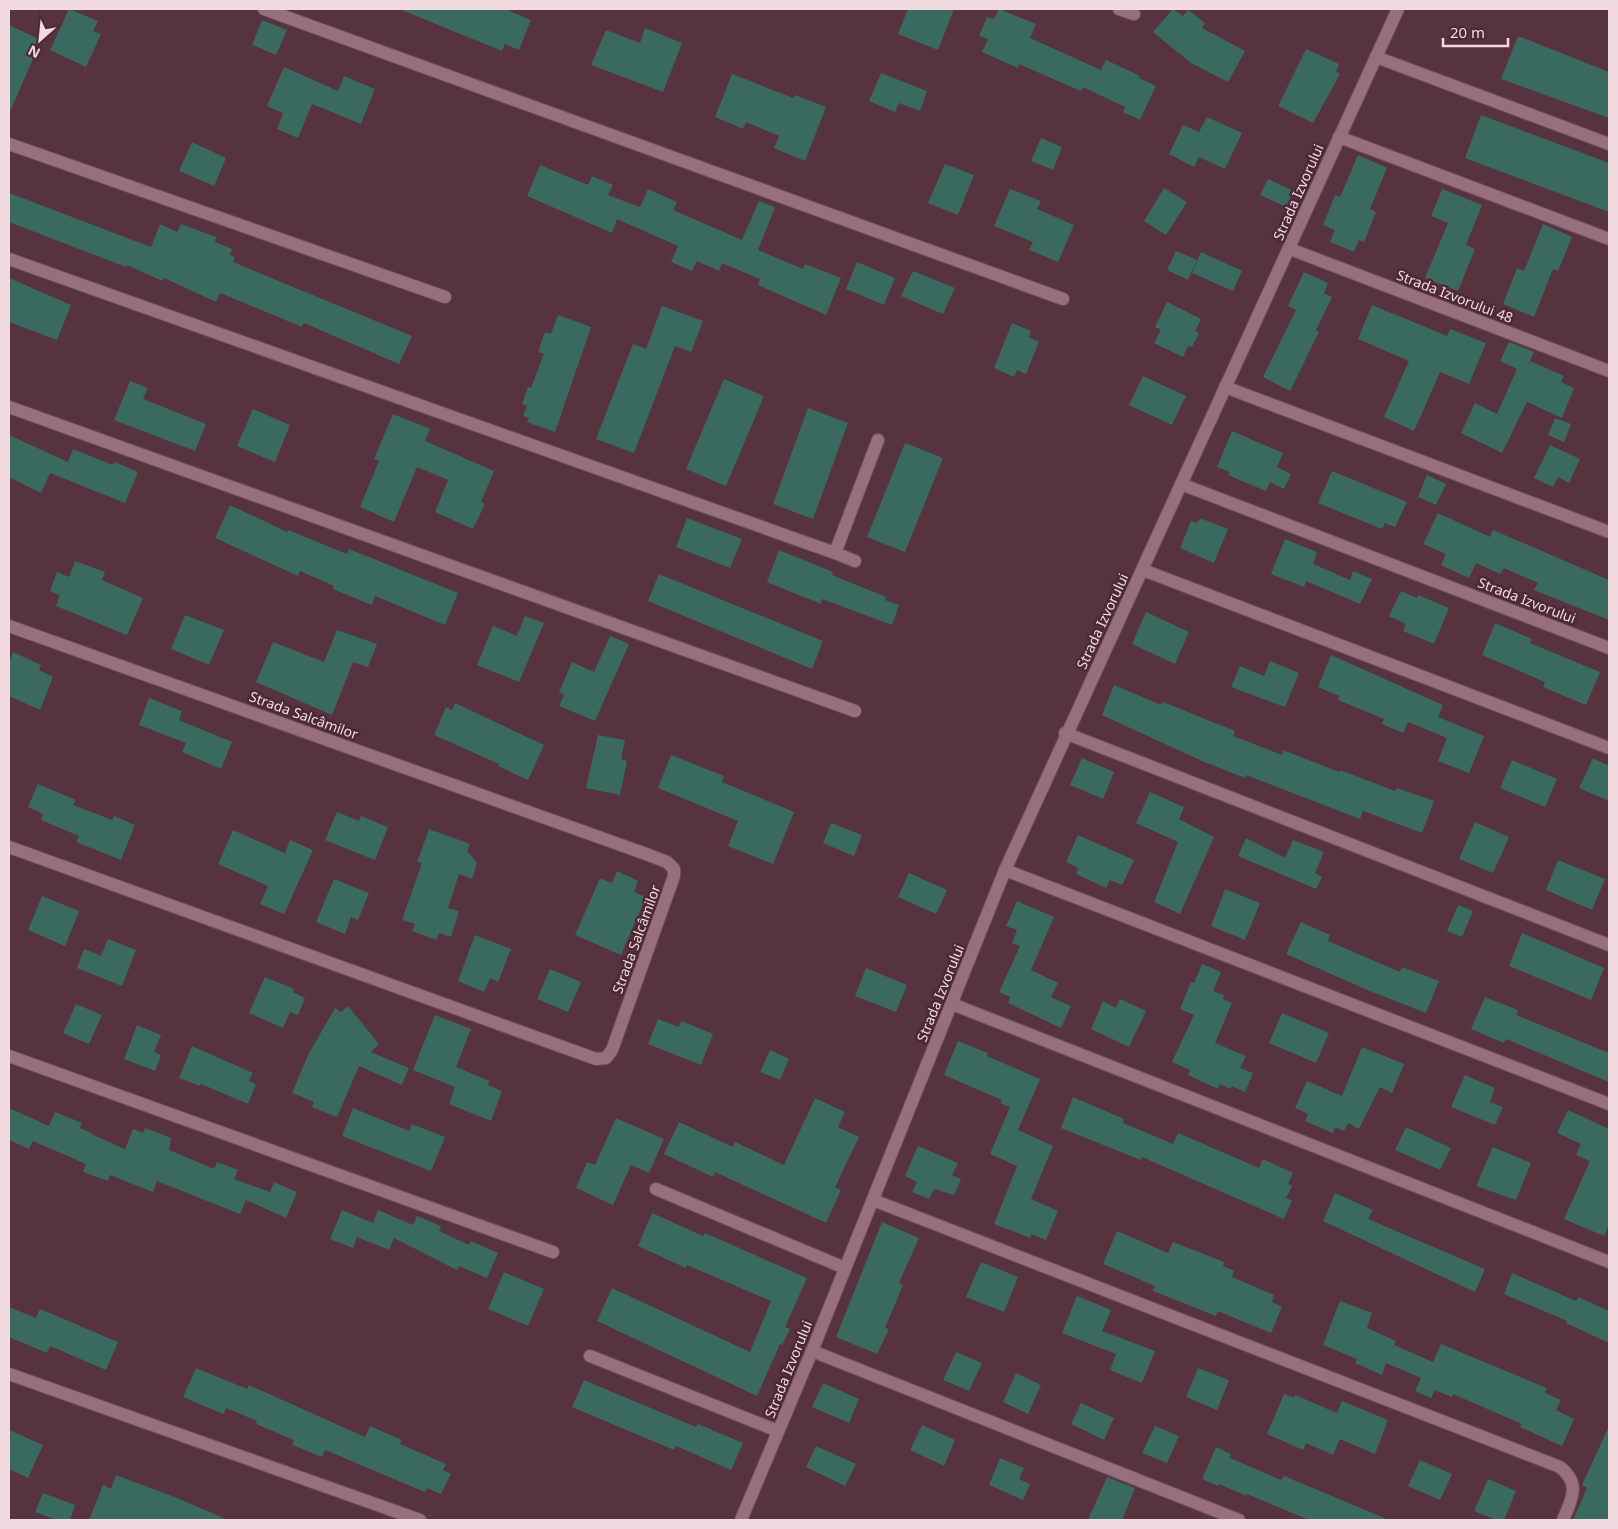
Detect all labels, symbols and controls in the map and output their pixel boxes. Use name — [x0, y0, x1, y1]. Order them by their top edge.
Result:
north arrow — [15, 15, 65, 65]
scale bar — [1443, 15, 1508, 47]
text: 20 m — [1450, 22, 1485, 42]
text: N — [24, 41, 43, 63]
street label: Strada Izvorului — [1268, 141, 1328, 243]
street label: Strada Izvorului 48 — [1394, 265, 1516, 327]
street label: Strada Izvorului — [1072, 570, 1132, 672]
street label: Strada Izvorului — [1475, 573, 1579, 627]
street label: Strada Salcâmilor — [247, 686, 361, 744]
street label: Strada Salcâmilor — [607, 882, 665, 996]
street label: Strada Izvorului — [912, 941, 968, 1045]
street label: Strada Izvorului — [760, 1317, 816, 1421]

